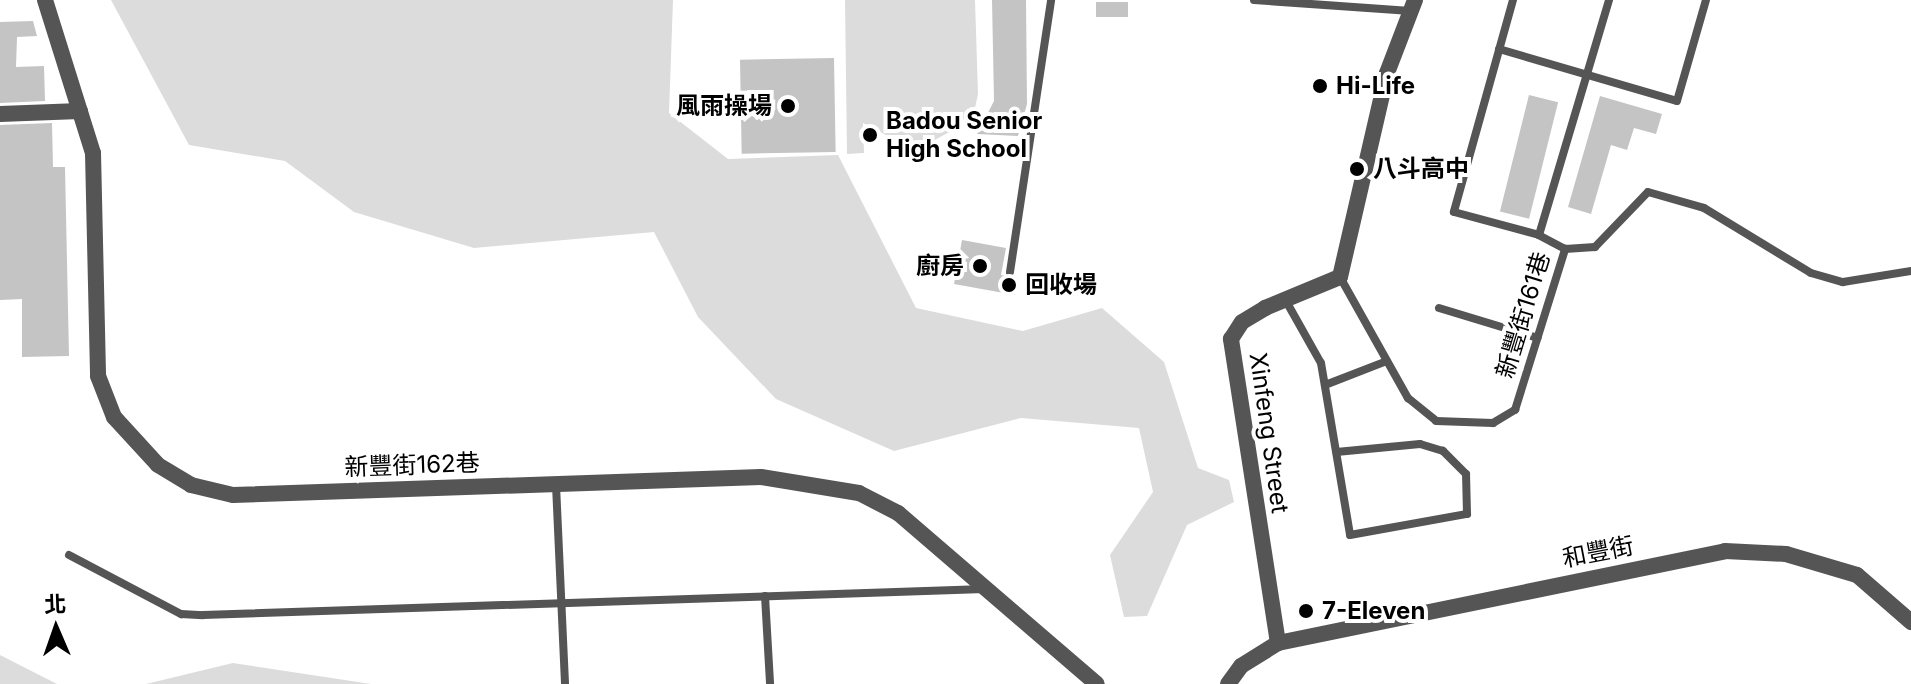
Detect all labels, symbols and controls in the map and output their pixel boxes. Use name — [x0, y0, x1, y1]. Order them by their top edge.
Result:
place label: Hi-Life — [1336, 72, 1415, 100]
marker: Hi-Life — [1311, 77, 1329, 95]
place label: 風雨操場 — [676, 92, 772, 120]
marker: 風雨操場 — [779, 97, 797, 115]
place label: Badou Senior High School — [886, 107, 1042, 163]
marker: Badou Senior High School — [861, 126, 879, 144]
place label: 八斗高中 — [1373, 155, 1469, 183]
marker: 八斗高中 — [1348, 160, 1366, 178]
street label: 新豐街161巷 — [1490, 248, 1556, 382]
place label: 廚房 — [916, 252, 964, 280]
marker: 廚房 — [971, 257, 989, 275]
place label: 回收場 — [1025, 271, 1097, 299]
marker: 回收場 — [1000, 276, 1018, 294]
street label: Xinfeng Street — [1243, 351, 1295, 515]
street label: 新豐街162巷 — [344, 448, 480, 482]
street label: 和豐街 — [1560, 531, 1636, 573]
north arrow — [16, 588, 96, 668]
text: 北 — [44, 591, 67, 617]
place label: 7-Eleven — [1322, 597, 1425, 625]
marker: 7-Eleven — [1297, 602, 1315, 620]

